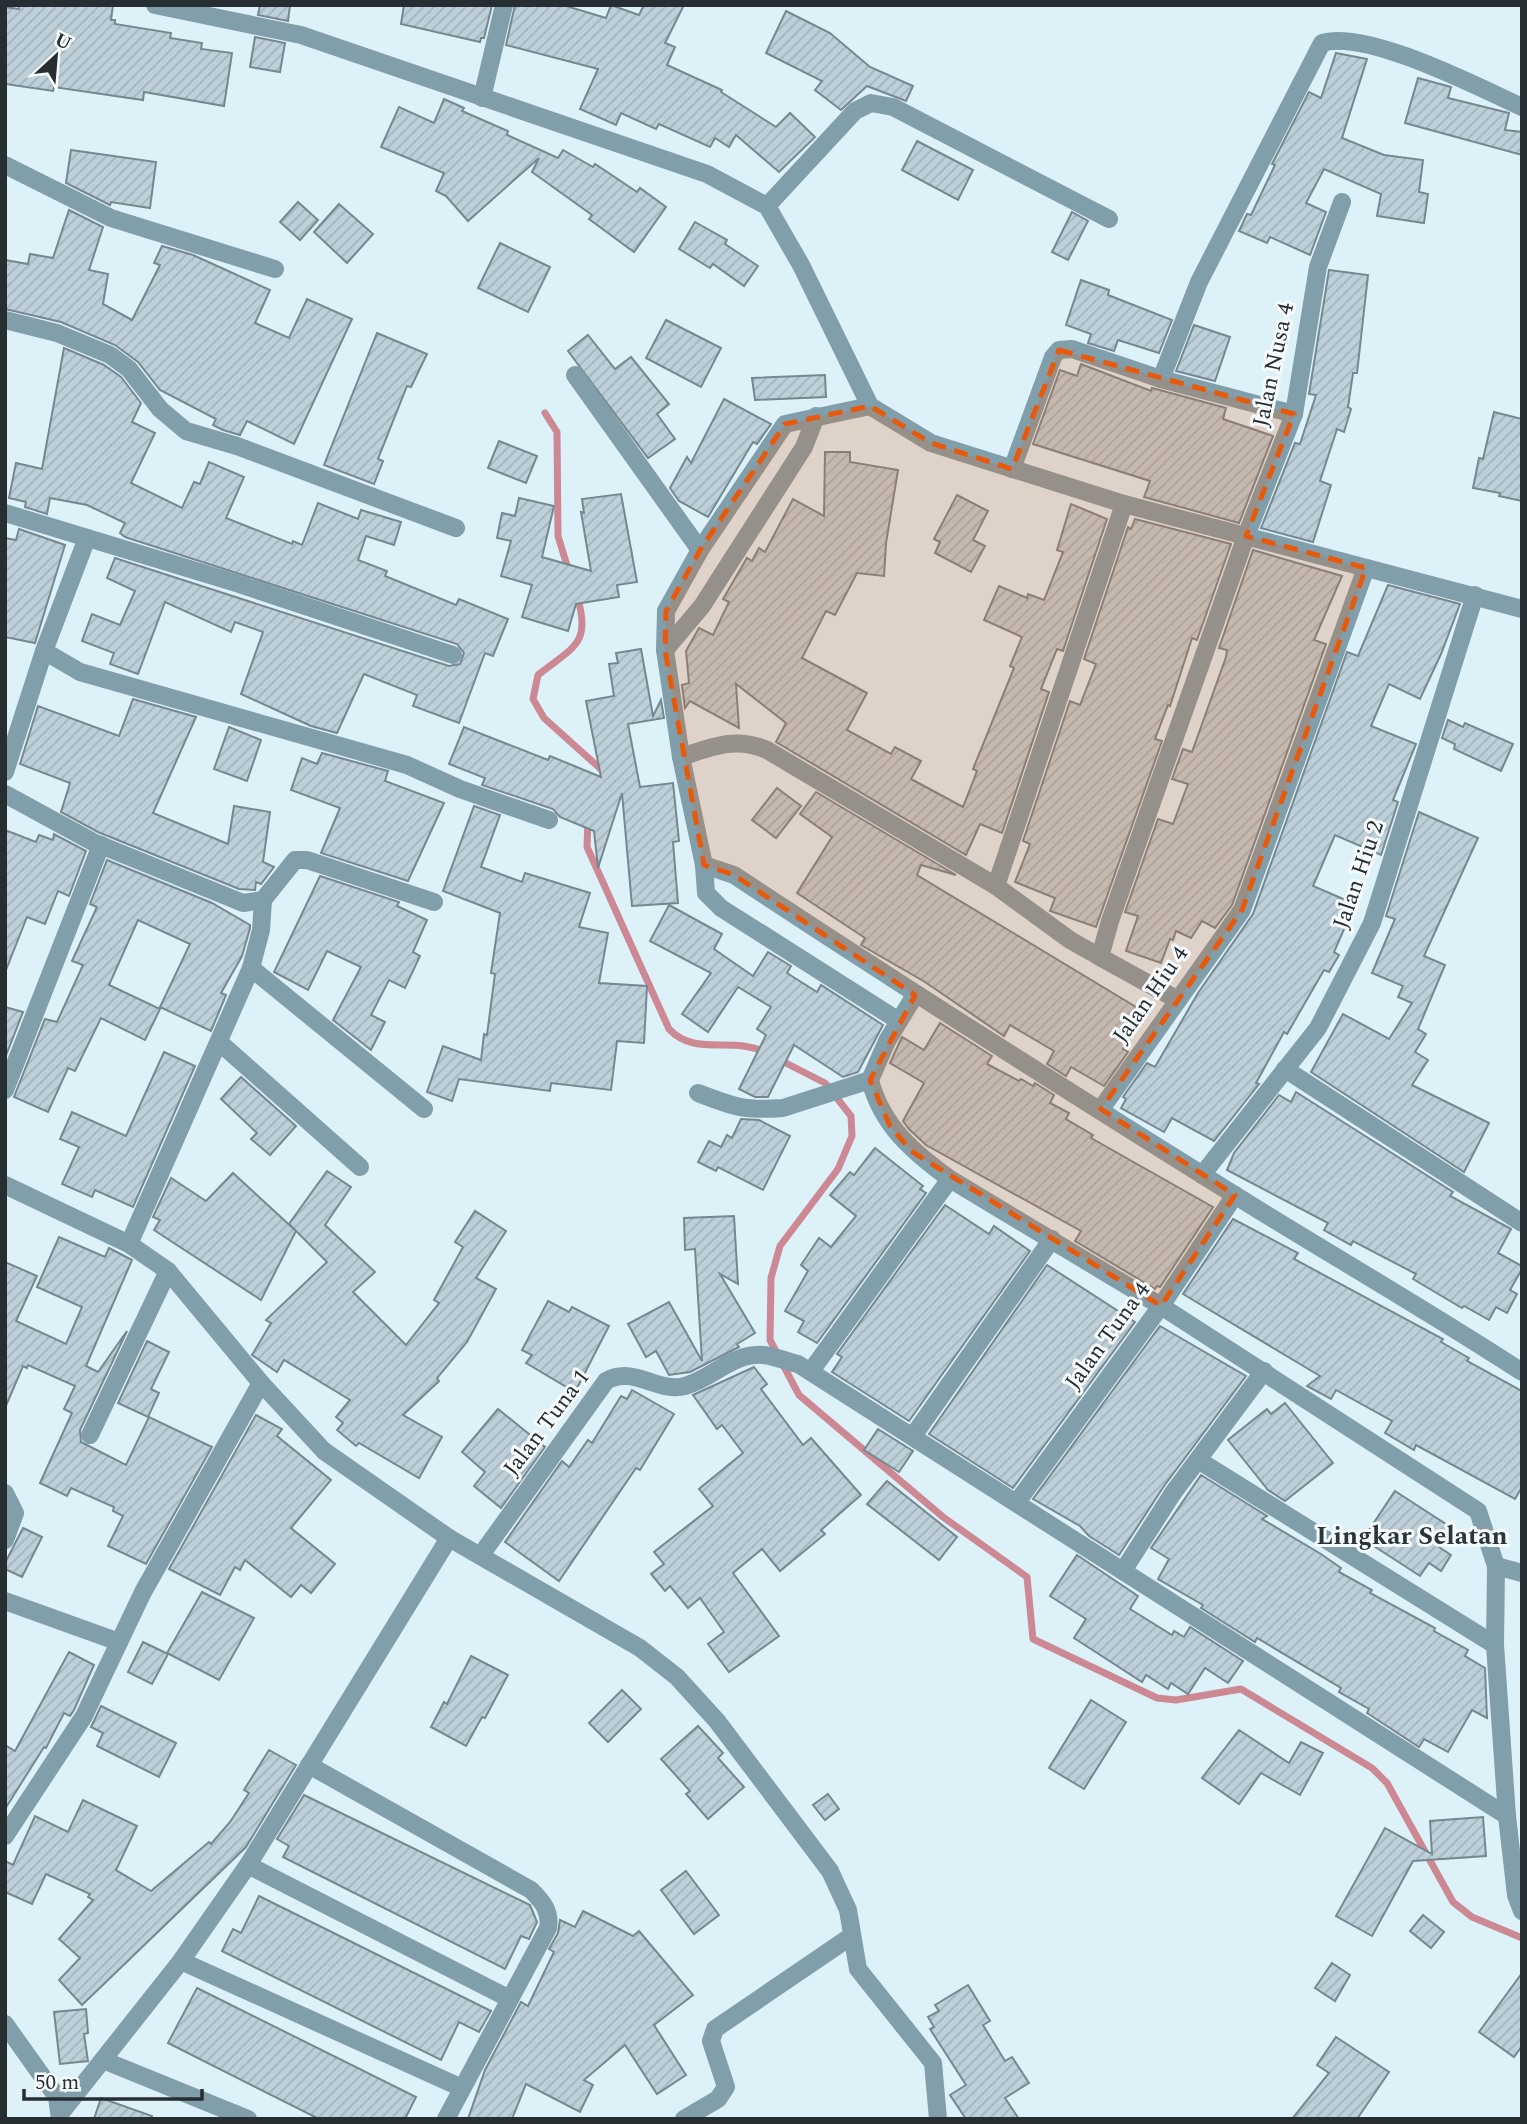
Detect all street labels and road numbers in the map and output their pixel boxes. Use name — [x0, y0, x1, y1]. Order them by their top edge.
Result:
street label: Jalan Nusa 4 — [1244, 299, 1304, 430]
street label: Jalan Hiu 2 — [1324, 816, 1394, 934]
street label: Jalan Hiu 4 — [1104, 938, 1198, 1051]
street label: Jalan Tuna 4 — [1057, 1274, 1160, 1397]
street label: Jalan Tuna 1 — [495, 1362, 599, 1484]

